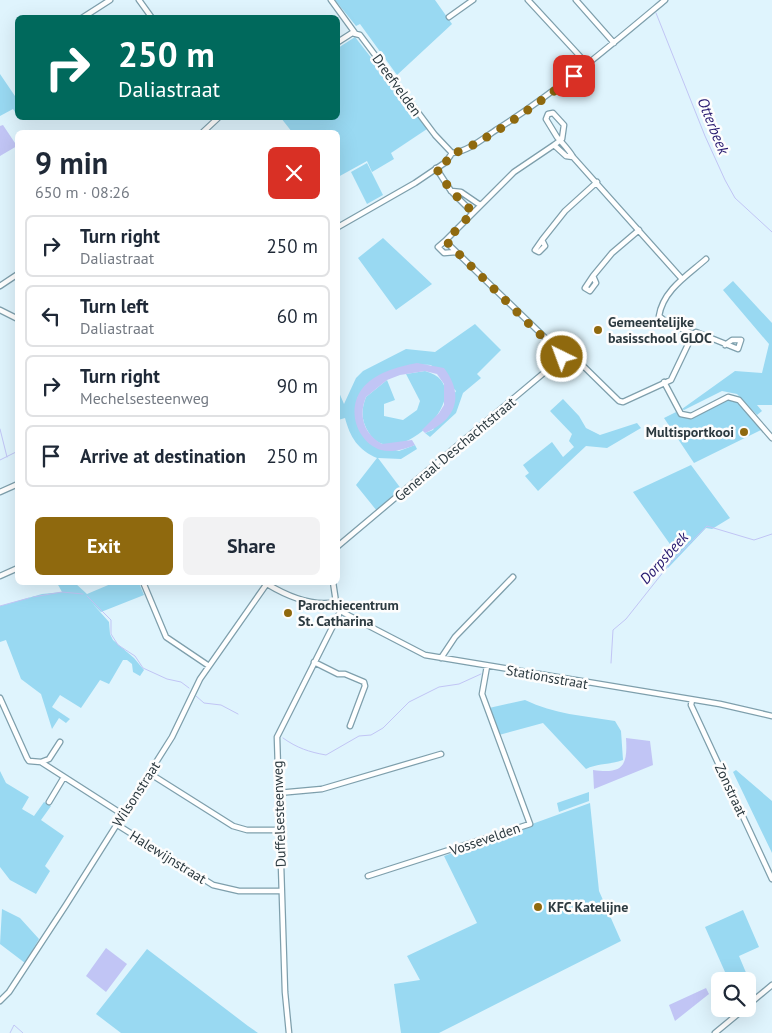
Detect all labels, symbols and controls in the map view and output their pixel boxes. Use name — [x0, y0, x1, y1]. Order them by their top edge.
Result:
text: 250 m — [118, 31, 215, 77]
icon: right — [35, 35, 100, 100]
street label: Dreefvelden — [368, 50, 426, 120]
pin — [553, 55, 595, 97]
icon: arrive — [560, 62, 588, 90]
text: Daliastraat — [118, 75, 220, 103]
water label: Otterbeek — [694, 95, 734, 158]
text: 9 min — [35, 143, 108, 182]
button: close — [268, 147, 320, 199]
text: 650 m · 08:26 — [35, 182, 130, 202]
text: Turn right — [80, 224, 160, 248]
icon: right — [37, 232, 65, 260]
text: 250 m — [266, 234, 318, 258]
text: Daliastraat — [80, 248, 154, 268]
text: Turn left — [80, 294, 149, 318]
icon: left — [37, 302, 65, 330]
text: 60 m — [277, 304, 318, 328]
place label: Gemeentelijke basisschool GLOC — [608, 313, 712, 347]
text: Daliastraat — [80, 318, 154, 338]
marker: Gemeentelijke basisschool GLOC — [592, 324, 604, 336]
position arrow — [535, 330, 587, 382]
text: Turn right — [80, 364, 160, 388]
icon: right — [37, 372, 65, 400]
text: 90 m — [277, 374, 318, 398]
text: Mechelsesteenweg — [80, 388, 209, 408]
street label: Generaal Deschachtstraat — [391, 393, 519, 505]
place label: Multisportkooi — [646, 423, 734, 441]
marker: Multisportkooi — [738, 426, 750, 438]
icon: arrive — [37, 442, 65, 470]
text: Arrive at destination — [80, 444, 246, 468]
text: 250 m — [266, 444, 318, 468]
button: Exit — [35, 517, 173, 575]
button: Share — [183, 517, 320, 575]
water label: Dorpsbeek — [635, 527, 693, 588]
place label: Parochiecentrum St. Catharina — [298, 596, 399, 630]
marker: Parochiecentrum St. Catharina — [282, 607, 294, 619]
street label: Stationsstraat — [505, 661, 590, 693]
street label: Wilsonstraat — [108, 758, 164, 830]
street label: Duffelsesteenweg — [268, 760, 290, 868]
street label: Zonstraat — [711, 761, 751, 819]
street label: Vossevelden — [446, 819, 523, 860]
street label: Halewijnstraat — [126, 826, 210, 888]
place label: KFC Katelijne — [548, 898, 628, 916]
marker: KFC Katelijne — [532, 901, 544, 913]
map controls — [711, 972, 756, 1017]
button: search — [711, 972, 756, 1017]

